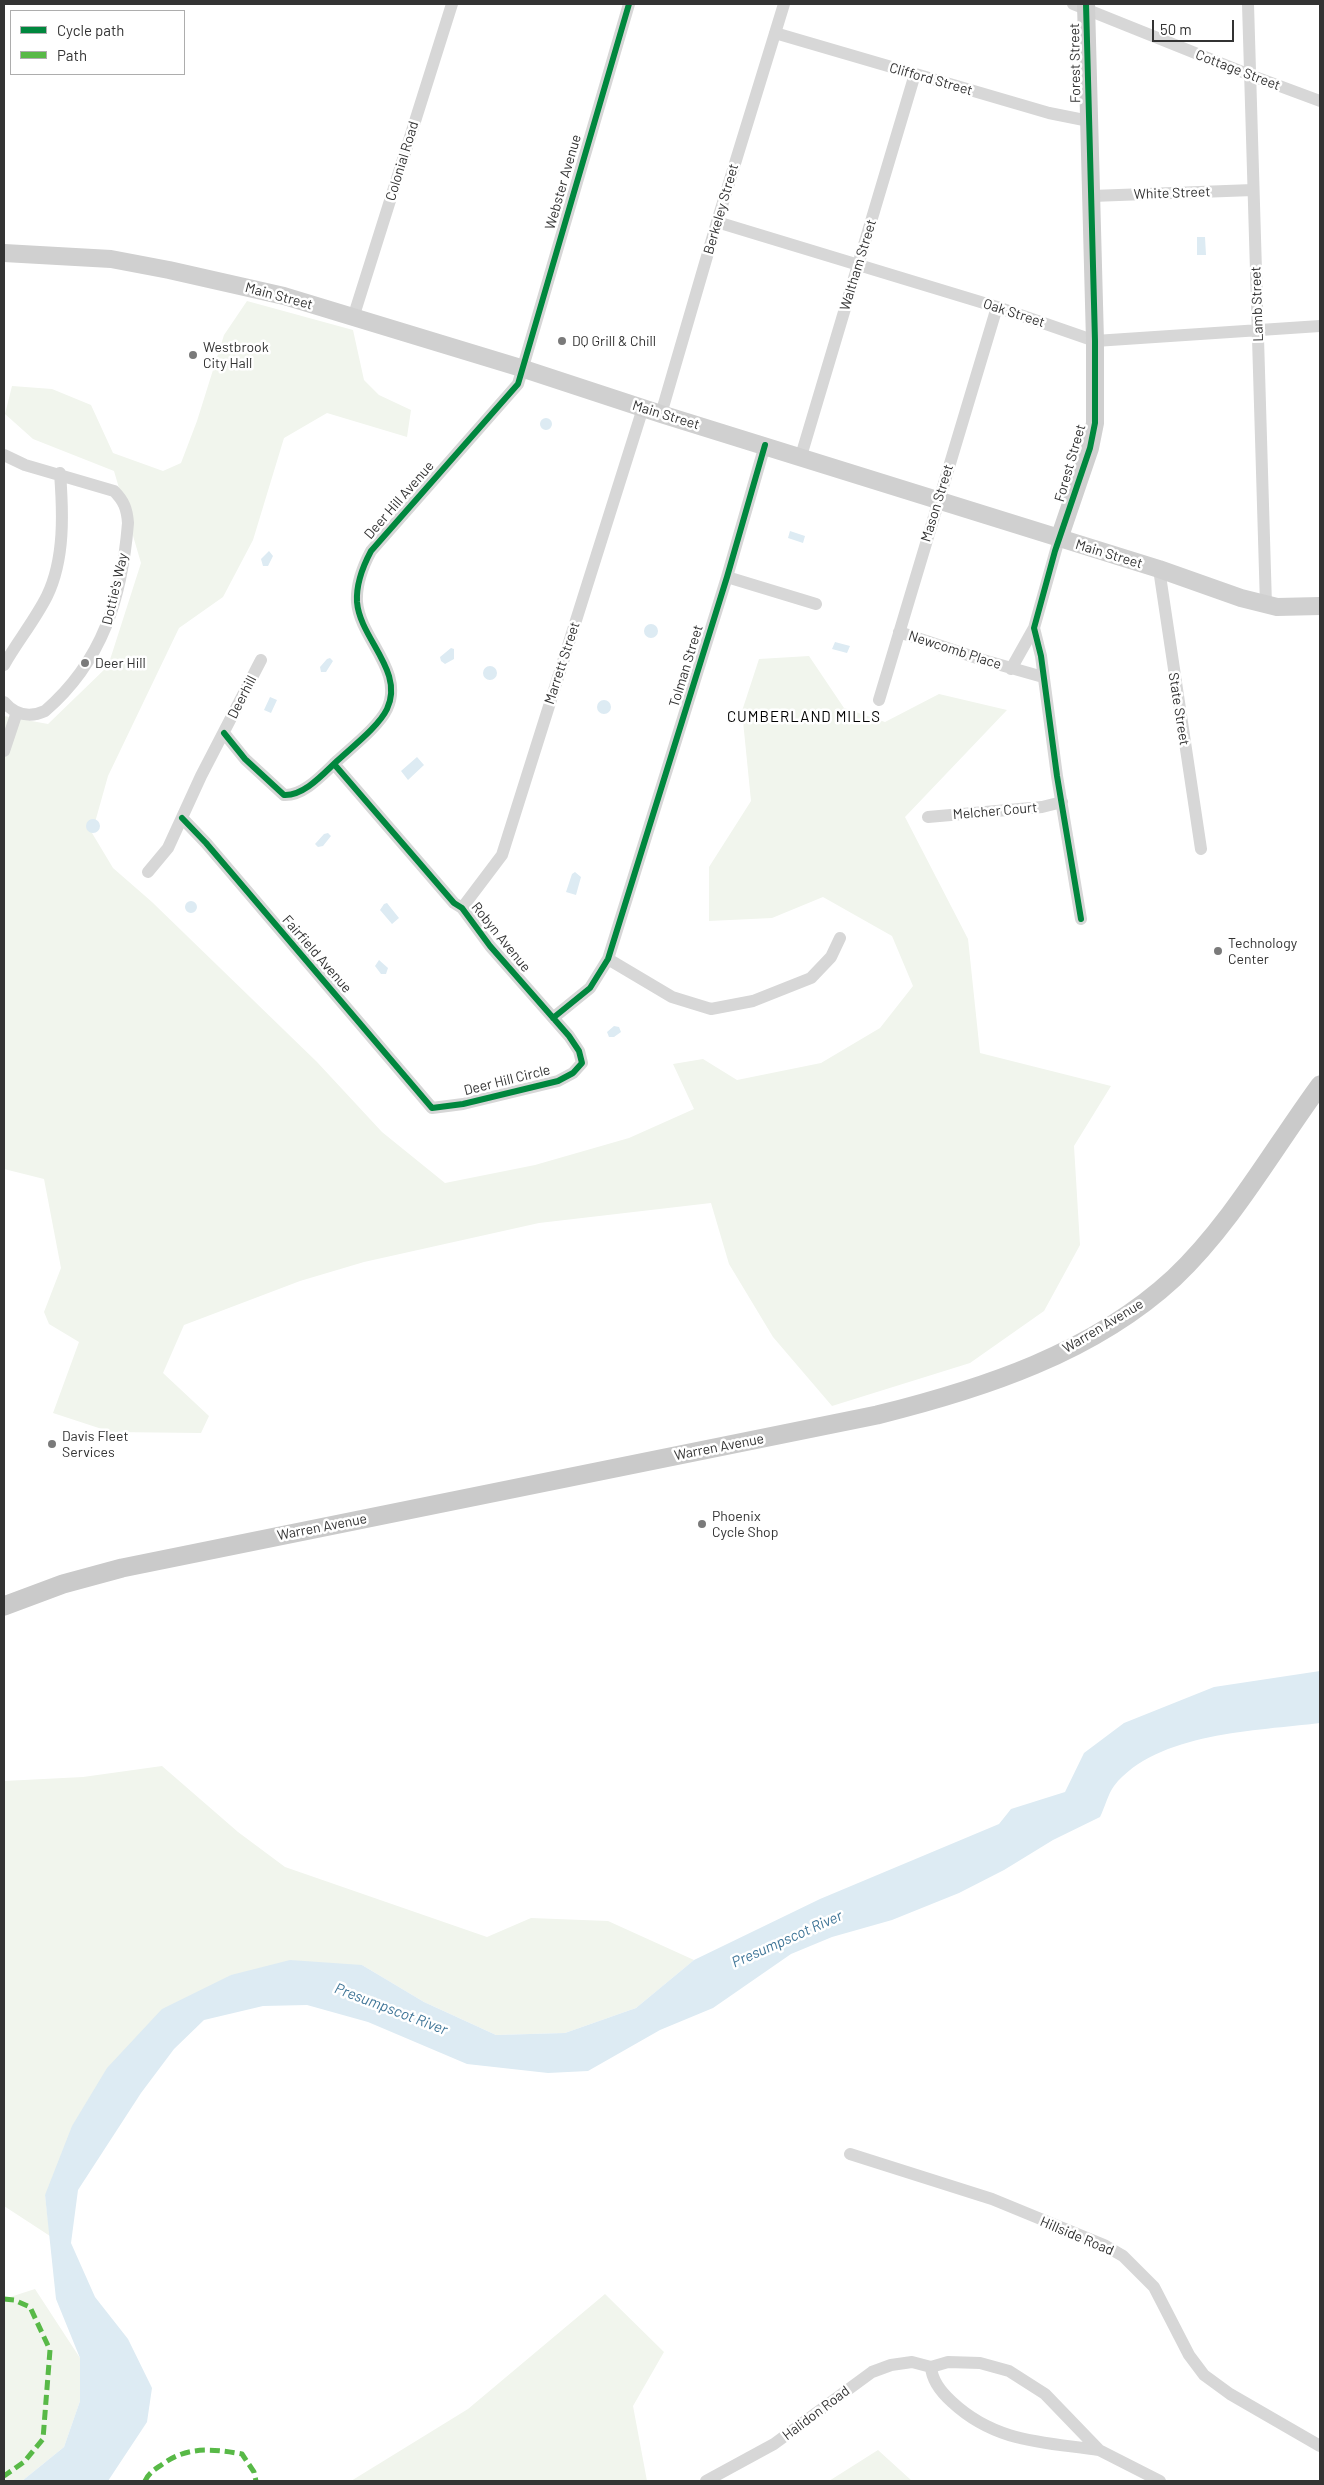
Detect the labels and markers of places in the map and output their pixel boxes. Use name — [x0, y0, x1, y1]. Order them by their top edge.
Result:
place label: DQ Grill & Chill — [572, 333, 656, 349]
marker: DQ Grill & Chill — [556, 335, 568, 347]
place label: Westbrook City Hall — [203, 339, 269, 372]
marker: Westbrook City Hall — [187, 349, 199, 361]
place label: Deer Hill — [95, 655, 146, 671]
marker: Deer Hill — [79, 657, 91, 669]
place label: Technology Center — [1228, 935, 1297, 968]
marker: Technology Center — [1212, 945, 1224, 957]
place label: Davis Fleet Services — [62, 1428, 128, 1460]
marker: Davis Fleet Services — [46, 1438, 58, 1450]
place label: Phoenix Cycle Shop — [712, 1508, 778, 1540]
marker: Phoenix Cycle Shop — [696, 1518, 708, 1530]

